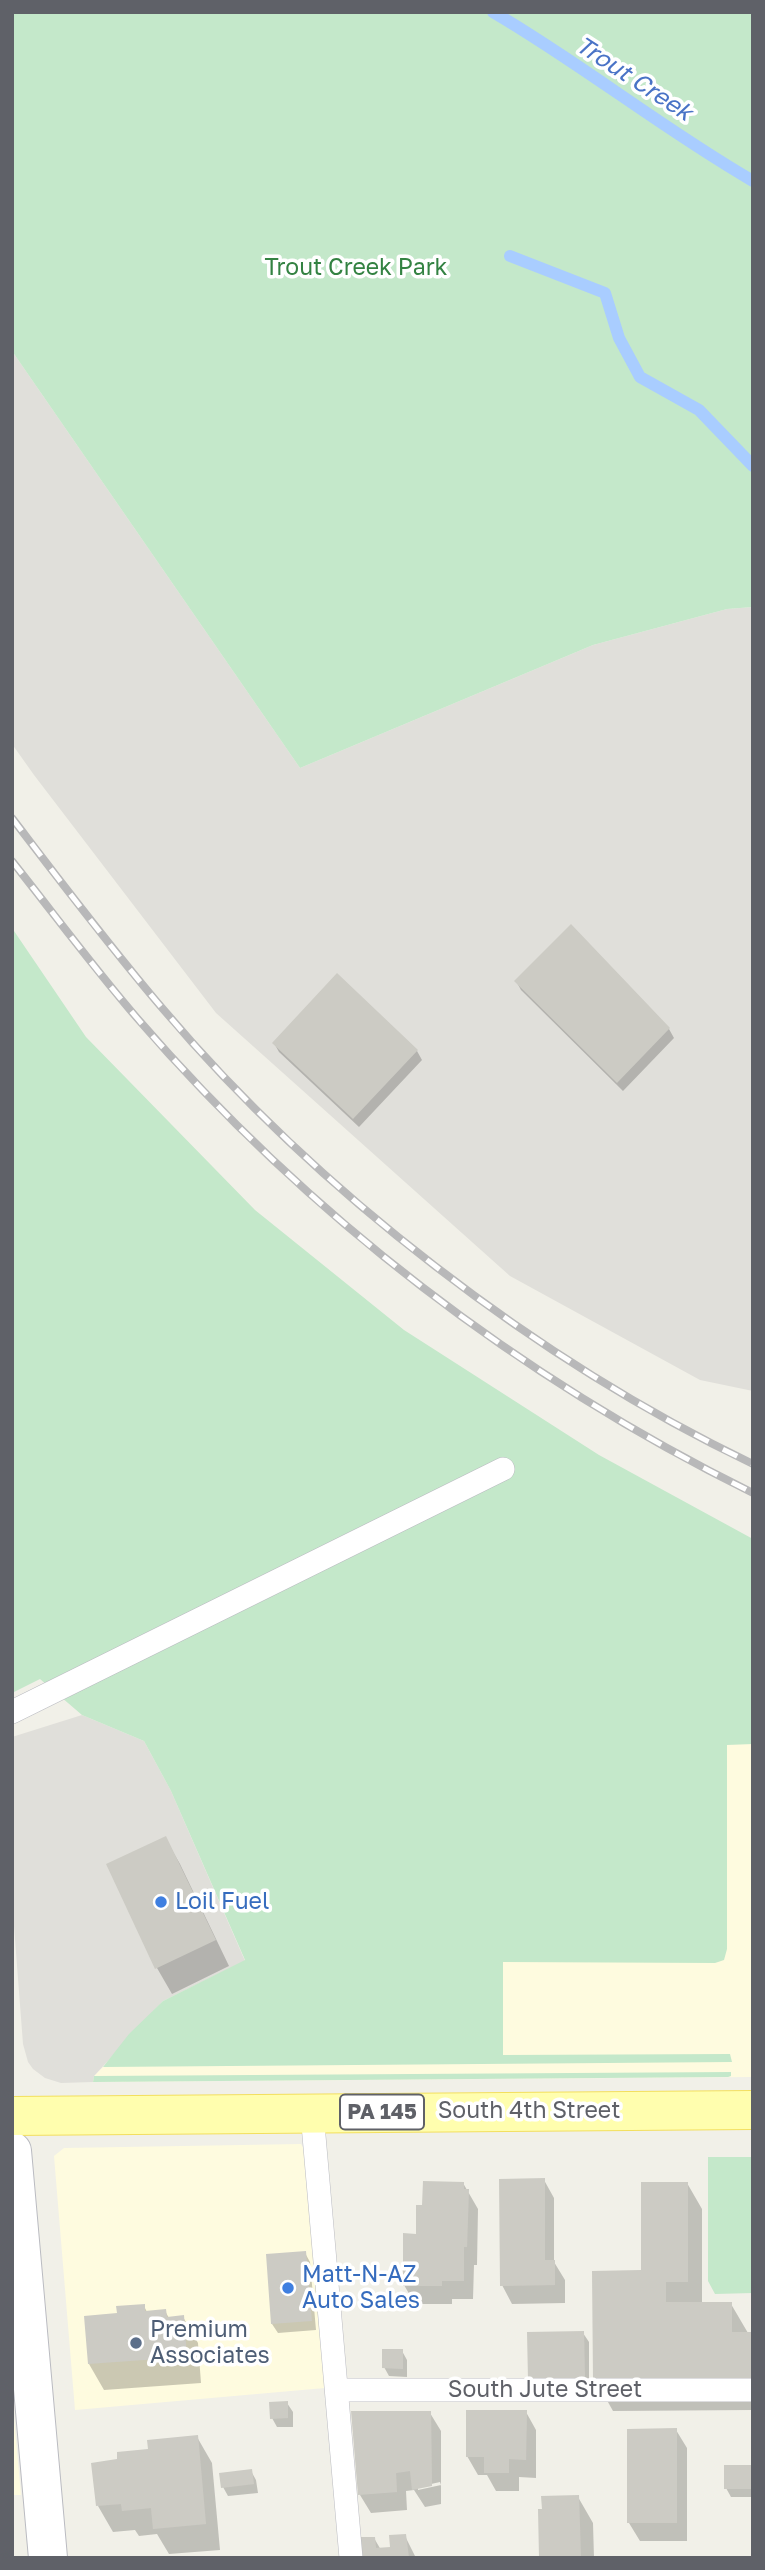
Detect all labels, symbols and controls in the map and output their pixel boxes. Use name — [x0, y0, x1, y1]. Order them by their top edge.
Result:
water label: Trout Creek — [570, 31, 698, 127]
park label: Trout Creek Park — [264, 254, 448, 282]
place label: Loil Fuel — [175, 1888, 269, 1916]
marker: Loil Fuel — [153, 1894, 169, 1910]
road number: PA 145 — [340, 2094, 424, 2130]
street label: South 4th Street — [438, 2097, 620, 2125]
place label: Matt-N-AZ Auto Sales — [302, 2261, 420, 2315]
marker: Matt-N-AZ Auto Sales — [280, 2280, 296, 2296]
place label: Premium Associates — [150, 2316, 270, 2370]
marker: Premium Associates — [128, 2335, 144, 2351]
street label: South Jute Street — [448, 2376, 642, 2404]

